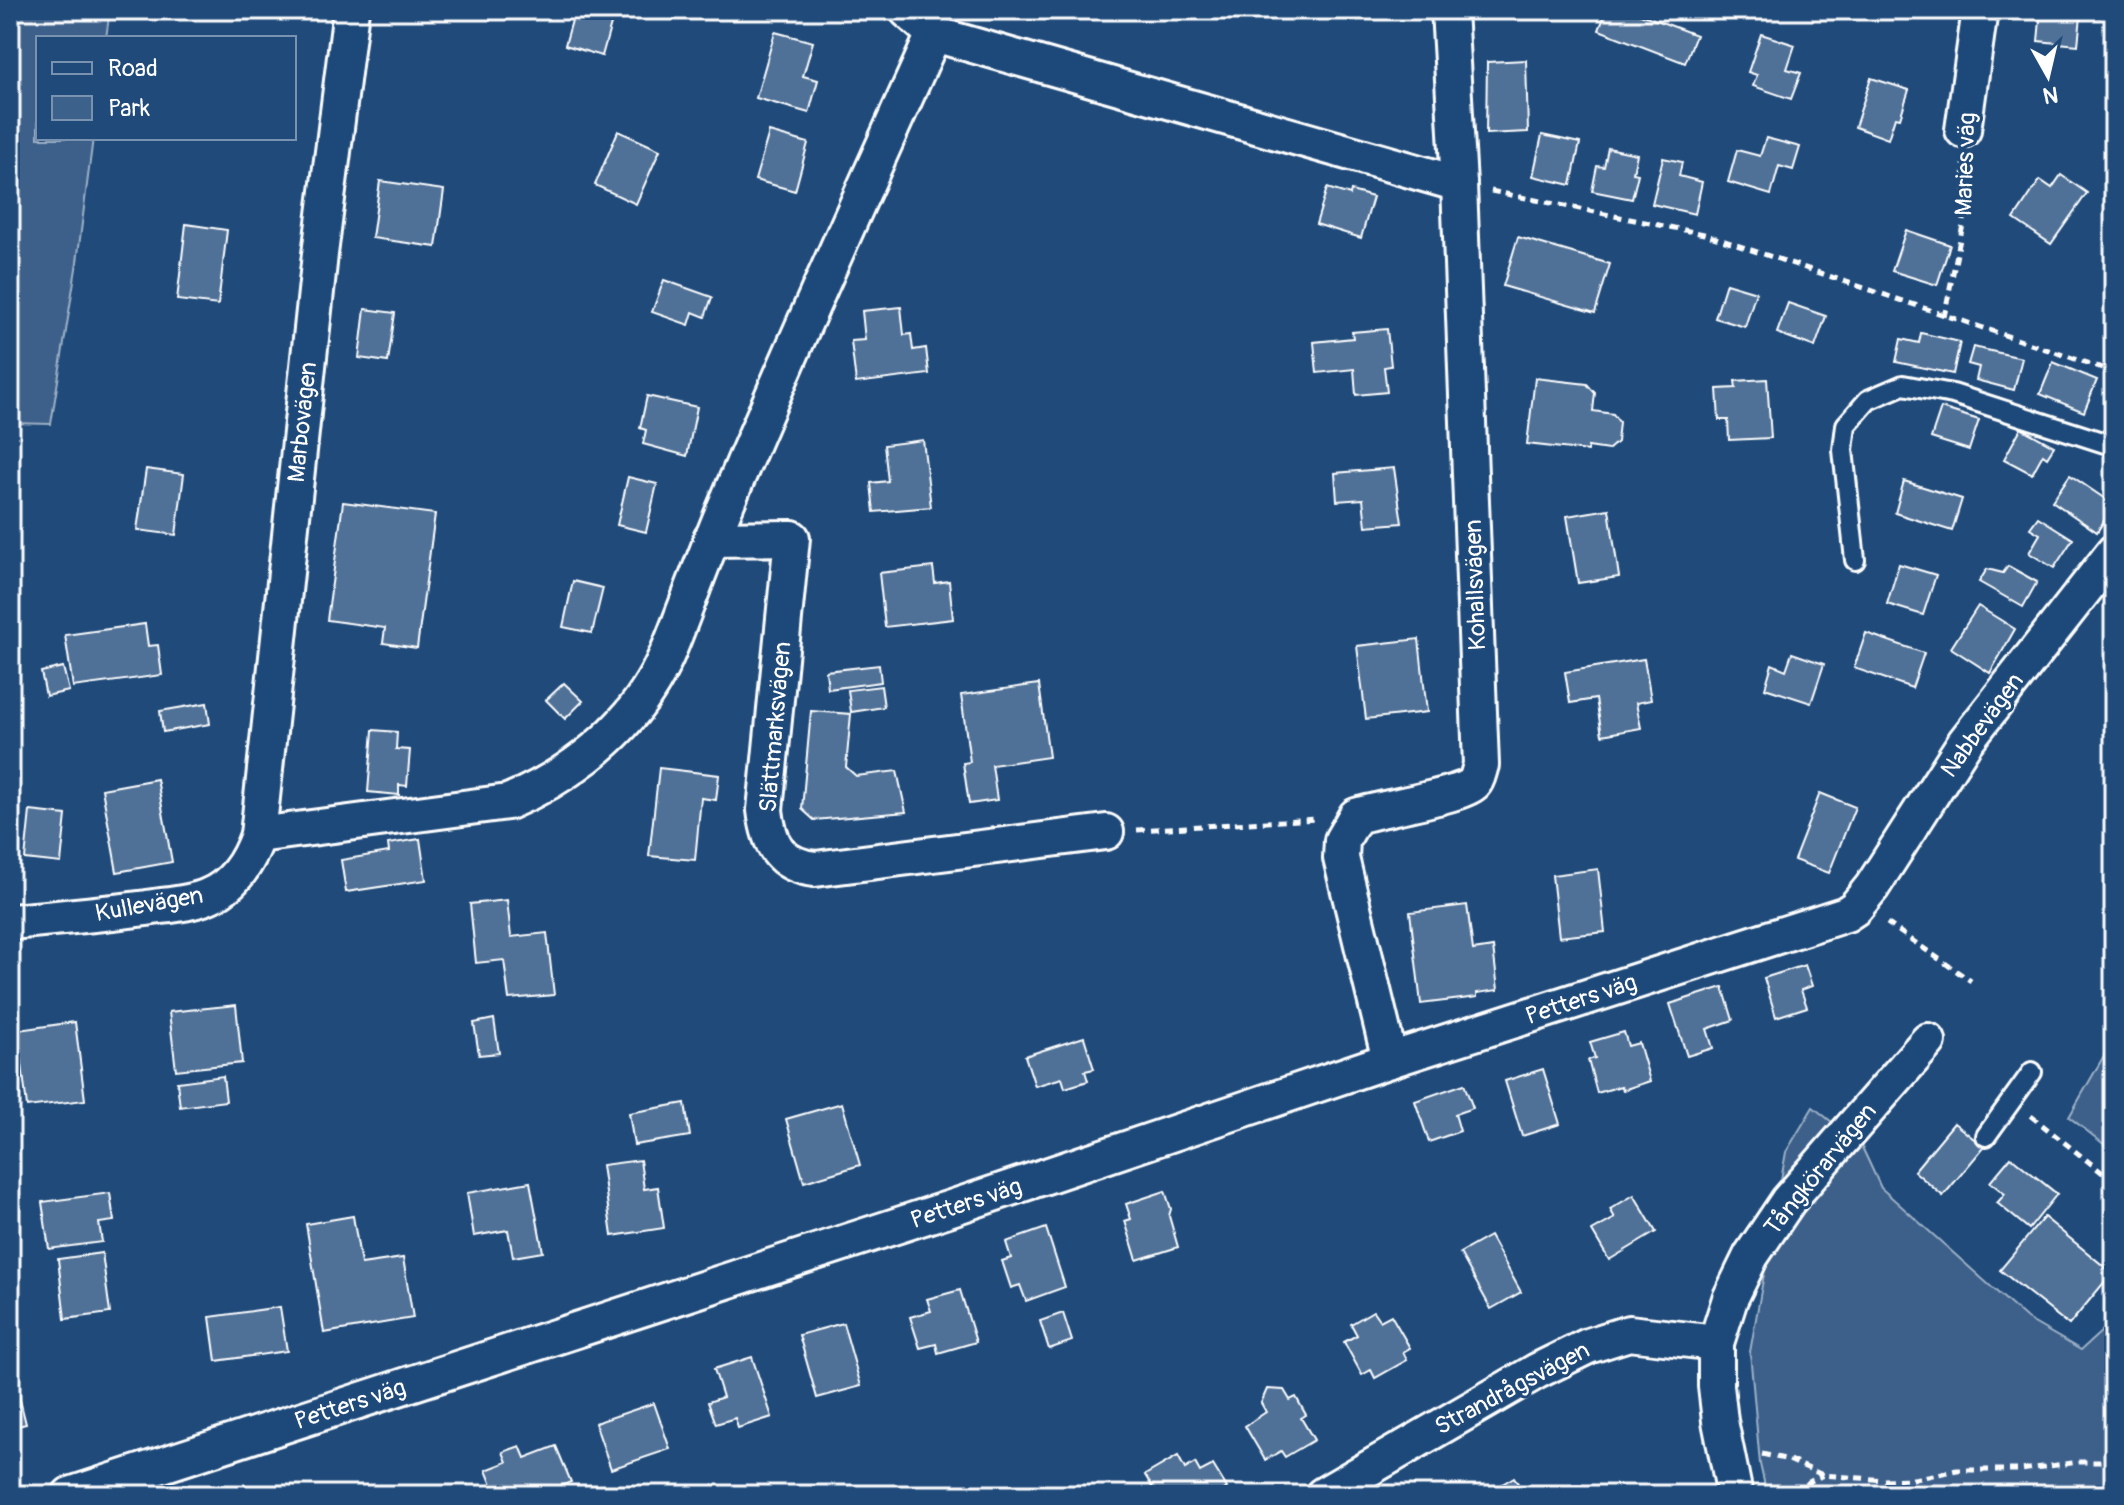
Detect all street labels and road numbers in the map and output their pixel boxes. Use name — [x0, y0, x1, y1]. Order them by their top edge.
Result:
street label: Maries väg — [1949, 112, 1982, 216]
street label: Marbovägen — [282, 360, 323, 484]
street label: Kohallsvägen — [1459, 519, 1492, 651]
street label: Slättmarksvägen — [754, 640, 797, 814]
street label: Nabbevägen — [1935, 667, 2030, 783]
street label: Kullevägen — [93, 881, 205, 928]
street label: Petters väg — [1522, 968, 1640, 1031]
street label: Tångkörarvägen — [1758, 1097, 1883, 1241]
street label: Petters väg — [907, 1172, 1025, 1235]
street label: Strandrågsvägen — [1430, 1335, 1595, 1441]
street label: Petters väg — [291, 1373, 409, 1436]

